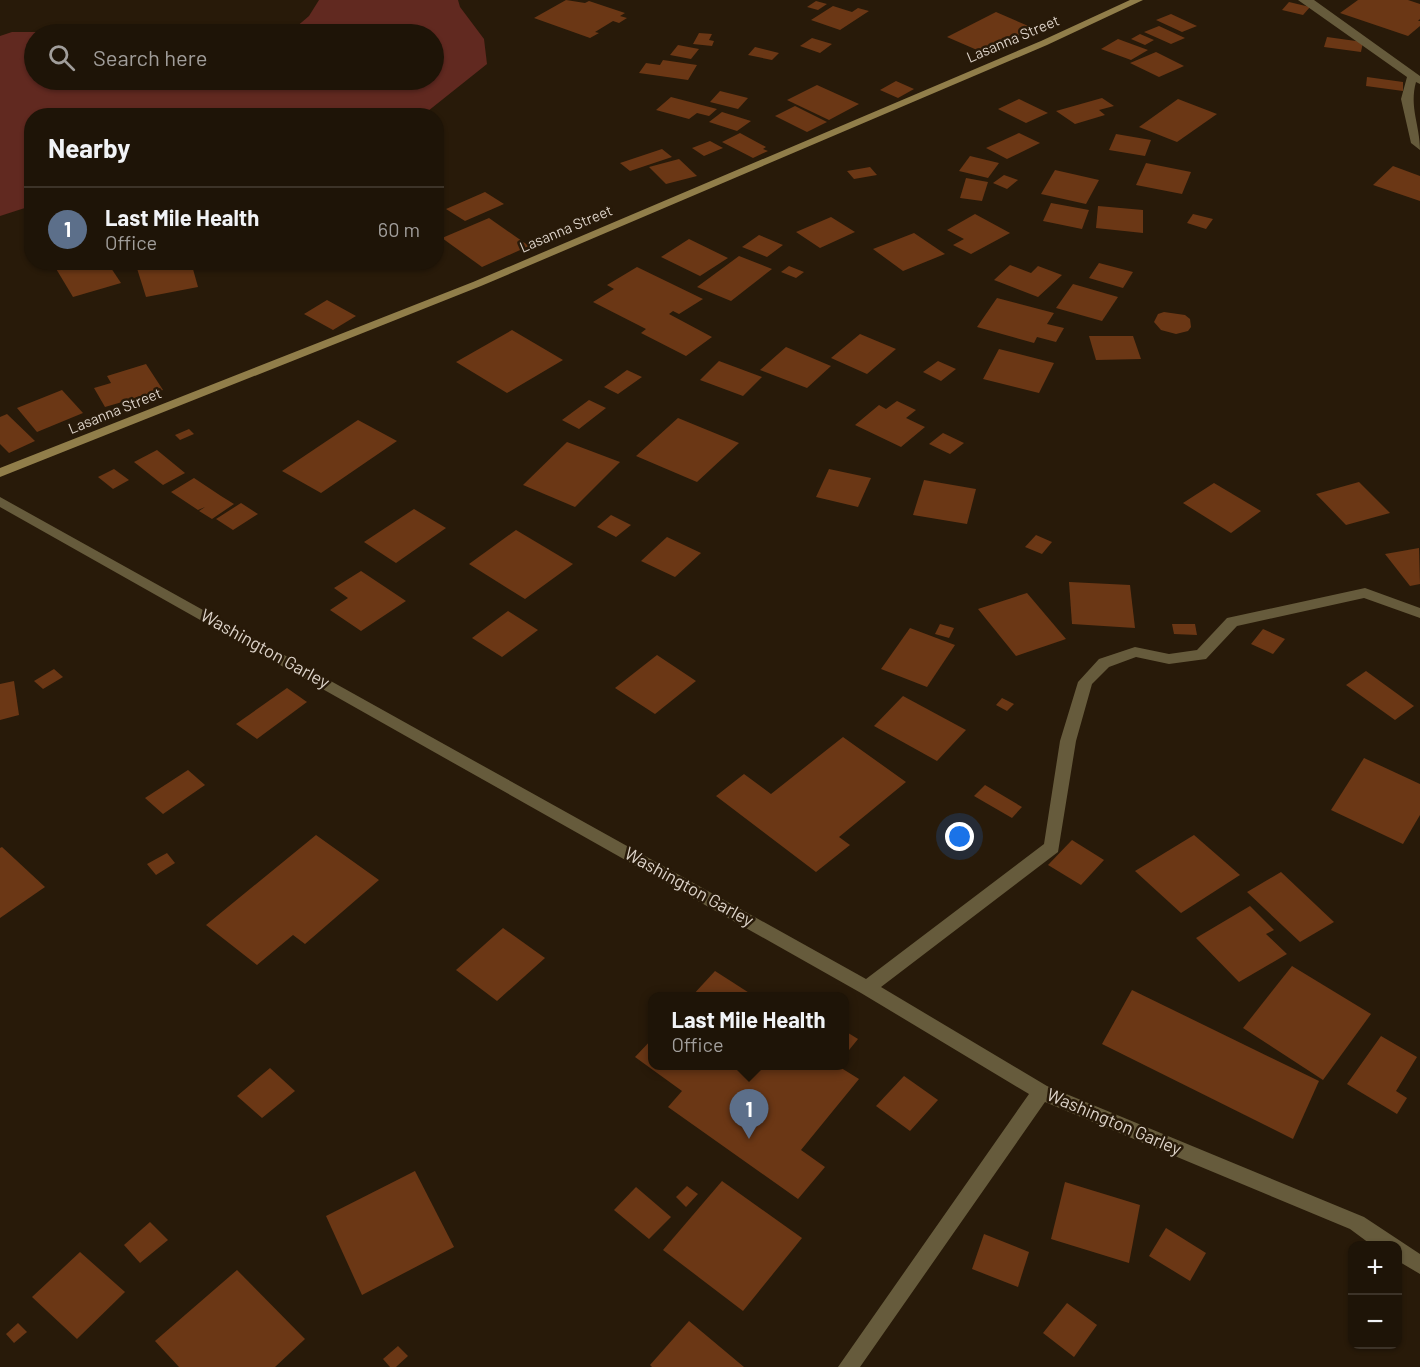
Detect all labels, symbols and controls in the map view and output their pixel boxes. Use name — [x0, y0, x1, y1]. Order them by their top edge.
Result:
street label: Lasanna Street — [964, 10, 1062, 66]
search box — [24, 24, 444, 90]
icon: search — [45, 41, 78, 74]
text: Search here — [93, 44, 207, 70]
text: Nearby — [48, 132, 130, 163]
street label: Lasanna Street — [517, 200, 615, 256]
text: Last Mile Health — [105, 204, 259, 230]
text: 1 — [64, 217, 71, 241]
text: 60 m — [378, 217, 420, 241]
text: Office — [105, 230, 157, 254]
street label: Lasanna Street — [65, 383, 164, 437]
street label: Washington Garley — [197, 604, 334, 693]
your location — [945, 822, 974, 851]
street label: Washington Garley — [621, 842, 758, 931]
popup — [648, 992, 849, 1070]
text: Last Mile Health — [671, 1006, 826, 1032]
text: Office — [671, 1032, 724, 1056]
street label: Washington Garley — [1044, 1083, 1185, 1159]
pin: 1 — [730, 1090, 768, 1139]
map controls — [1348, 1241, 1402, 1349]
button: + — [1348, 1241, 1402, 1295]
button: − — [1348, 1295, 1402, 1349]

